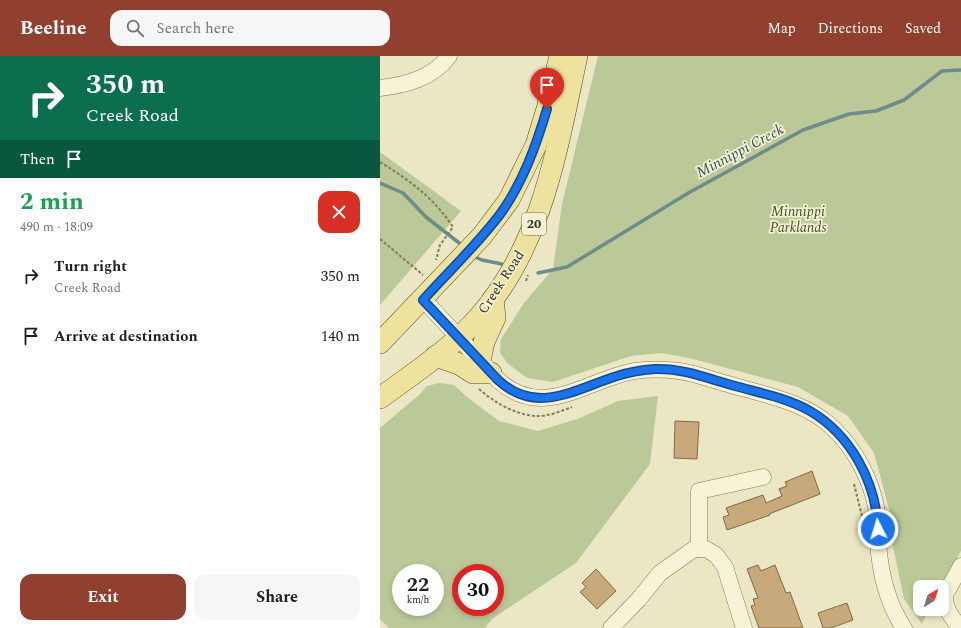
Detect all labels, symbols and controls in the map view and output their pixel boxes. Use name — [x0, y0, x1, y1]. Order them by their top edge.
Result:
search box — [110, 10, 390, 46]
text: Beeline — [20, 14, 86, 43]
icon: search — [124, 17, 146, 39]
text: Search here — [156, 17, 234, 40]
text: Map — [768, 18, 796, 39]
text: Directions — [818, 18, 883, 39]
text: Saved — [905, 18, 941, 39]
text: 350 m — [86, 63, 165, 106]
pin — [530, 68, 564, 109]
icon: right — [20, 72, 72, 124]
icon: arrive — [536, 74, 558, 96]
text: Creek Road — [86, 102, 179, 129]
water label: Minnippi Creek — [692, 118, 788, 184]
text: Then — [20, 148, 55, 171]
icon: arrive — [63, 148, 85, 170]
text: 2 min — [20, 184, 84, 220]
button: close — [318, 191, 360, 233]
park label: Minnippi Parklands — [770, 201, 826, 238]
road number: 20 — [522, 213, 546, 235]
text: 490 m · 18:09 — [20, 217, 93, 237]
street label: Creek Road — [473, 246, 530, 318]
text: Turn right — [54, 255, 127, 278]
icon: right — [20, 265, 42, 287]
text: 350 m — [321, 265, 360, 288]
text: Creek Road — [54, 278, 121, 298]
icon: arrive — [20, 325, 42, 347]
text: Arrive at destination — [54, 325, 198, 348]
text: 140 m — [321, 325, 360, 348]
position arrow — [857, 508, 899, 550]
speed limit sign: 30 — [452, 564, 504, 616]
text: 22 — [407, 570, 429, 600]
button: Exit — [20, 574, 186, 620]
button: Share — [194, 574, 360, 620]
north arrow — [913, 580, 949, 616]
map controls — [913, 580, 949, 616]
text: km/h — [407, 592, 429, 608]

